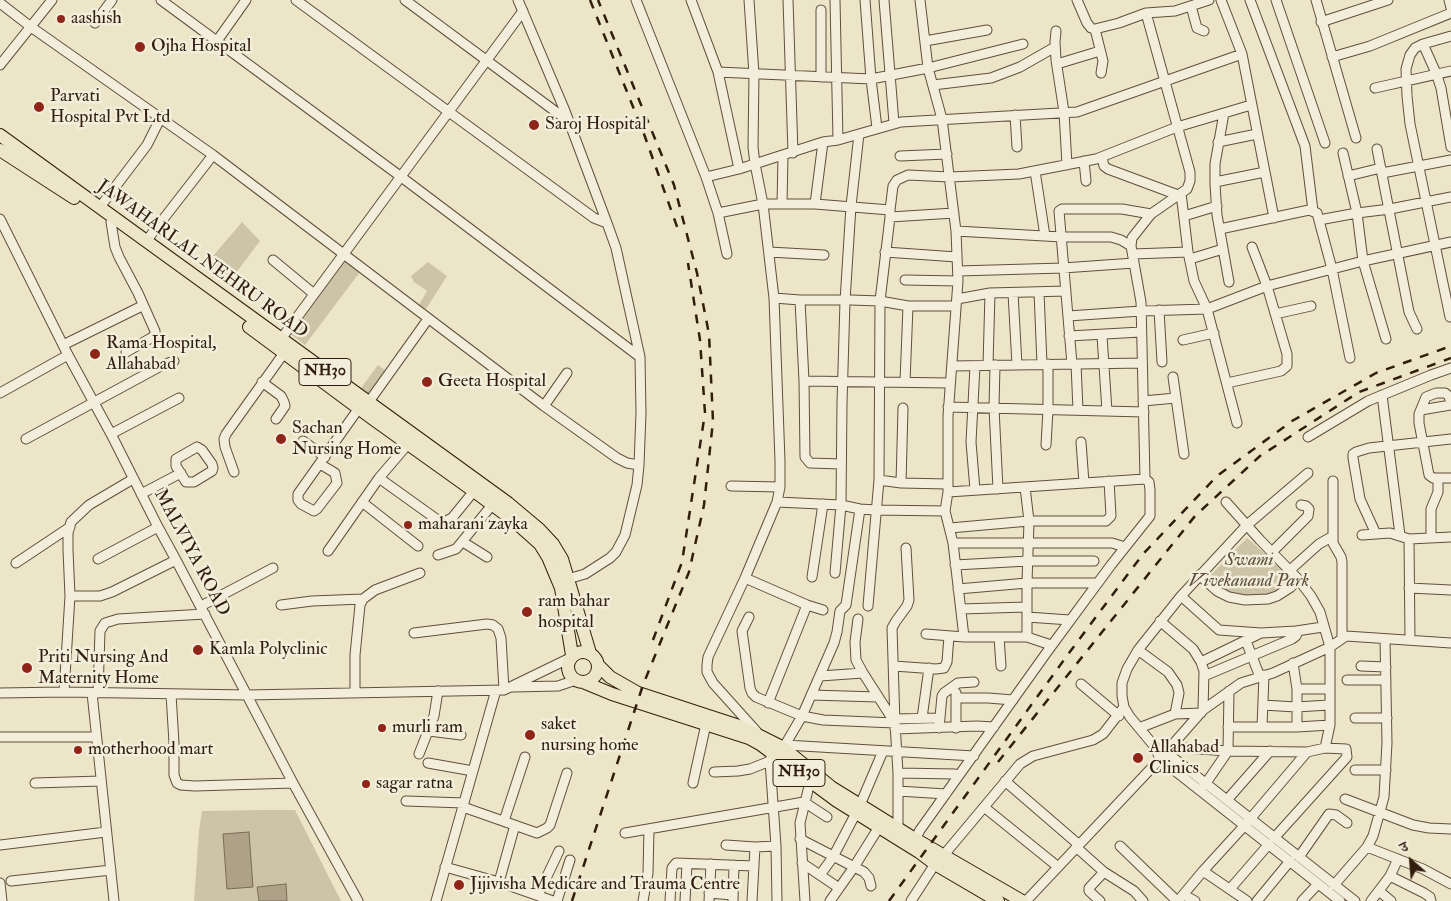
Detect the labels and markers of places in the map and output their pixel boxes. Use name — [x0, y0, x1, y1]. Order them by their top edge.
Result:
place label: aashish — [71, 8, 122, 30]
marker: aashish — [55, 13, 67, 25]
place label: Ojha Hospital — [151, 36, 251, 58]
marker: Ojha Hospital — [133, 40, 147, 54]
place label: Parvati Hospital Pvt Ltd — [50, 86, 170, 128]
marker: Parvati Hospital Pvt Ltd — [32, 100, 46, 114]
place label: Saroj Hospital — [545, 114, 647, 136]
marker: Saroj Hospital — [527, 118, 541, 132]
place label: Rama Hospital, Allahabad — [106, 333, 217, 376]
marker: Rama Hospital, Allahabad — [88, 347, 102, 361]
place label: Geeta Hospital — [438, 371, 546, 393]
marker: Geeta Hospital — [420, 375, 434, 389]
place label: Sachan Nursing Home — [292, 418, 401, 460]
marker: Sachan Nursing Home — [274, 432, 288, 446]
place label: maharani zayka — [418, 514, 528, 536]
marker: maharani zayka — [402, 519, 414, 531]
place label: ram bahar hospital — [538, 591, 610, 634]
marker: ram bahar hospital — [520, 605, 534, 619]
place label: Kamla Polyclinic — [209, 639, 328, 661]
marker: Kamla Polyclinic — [191, 643, 205, 657]
place label: Priti Nursing And Maternity Home — [38, 647, 168, 690]
marker: Priti Nursing And Maternity Home — [20, 661, 34, 675]
place label: saket nursing home — [541, 714, 639, 756]
place label: murli ram — [392, 717, 463, 739]
marker: murli ram — [376, 722, 388, 734]
marker: saket nursing home — [523, 728, 537, 742]
place label: Allahabad Clinics — [1149, 737, 1219, 780]
place label: motherhood mart — [88, 739, 213, 761]
marker: motherhood mart — [72, 744, 84, 756]
marker: Allahabad Clinics — [1131, 751, 1145, 765]
place label: sagar ratna — [376, 773, 453, 795]
marker: sagar ratna — [360, 778, 372, 790]
place label: Jijivisha Medicare and Trauma Centre — [470, 874, 740, 896]
marker: Jijivisha Medicare and Trauma Centre — [452, 878, 466, 892]

